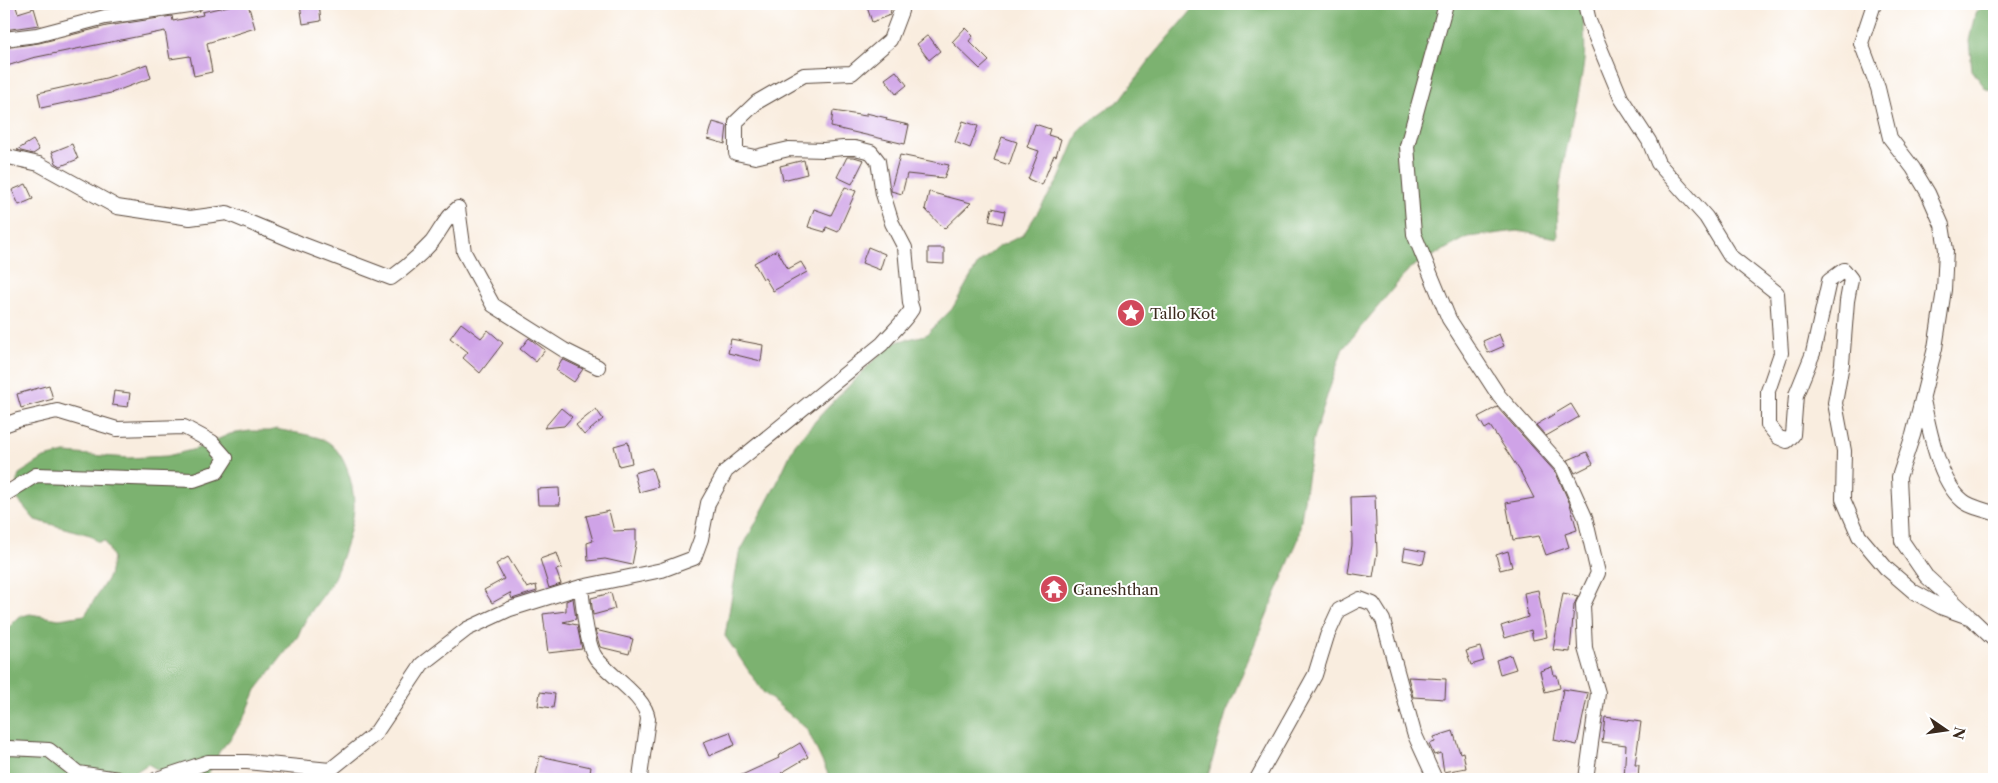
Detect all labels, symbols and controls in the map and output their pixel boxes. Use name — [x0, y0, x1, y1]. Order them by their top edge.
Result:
place icon: Tallo Kot — [1116, 298, 1146, 328]
place label: Tallo Kot — [1150, 304, 1216, 323]
temple icon: Ganeshthan — [1039, 574, 1069, 604]
place label: Ganeshthan — [1073, 580, 1159, 599]
north arrow — [1920, 706, 1970, 756]
text: N — [1949, 725, 1969, 741]

